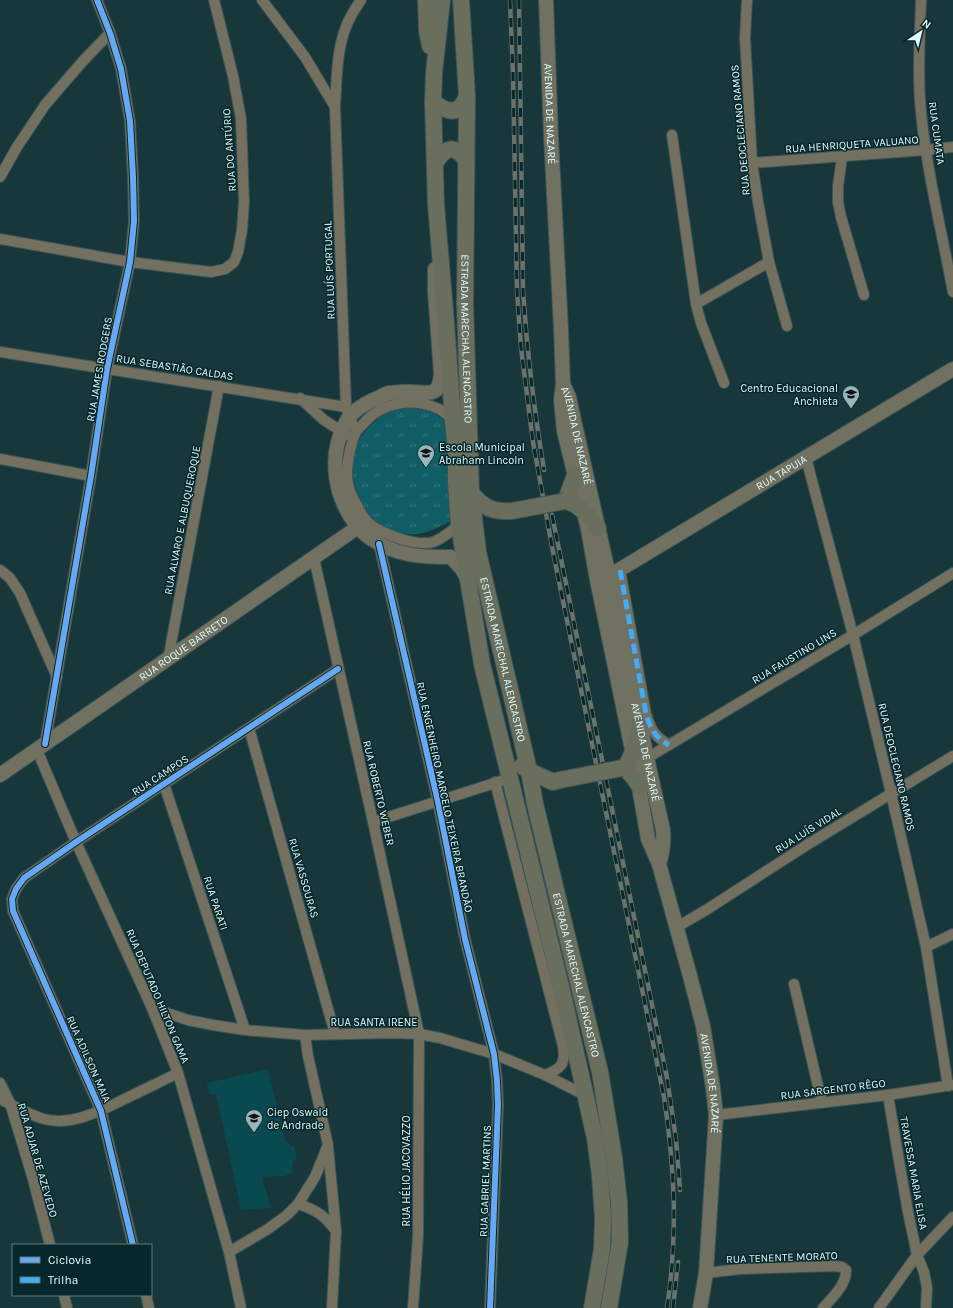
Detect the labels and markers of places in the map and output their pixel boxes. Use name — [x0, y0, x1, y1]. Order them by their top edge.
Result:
place label: Centro Educacional Anchieta — [740, 382, 838, 408]
school or university icon: Centro Educacional Anchieta — [841, 384, 861, 409]
place label: Escola Municipal Abraham Lincoln — [439, 441, 525, 467]
school or university icon: Escola Municipal Abraham Lincoln — [416, 443, 436, 468]
place label: Ciep Oswald de Andrade — [267, 1106, 328, 1132]
school or university icon: Ciep Oswald de Andrade — [244, 1108, 264, 1133]

